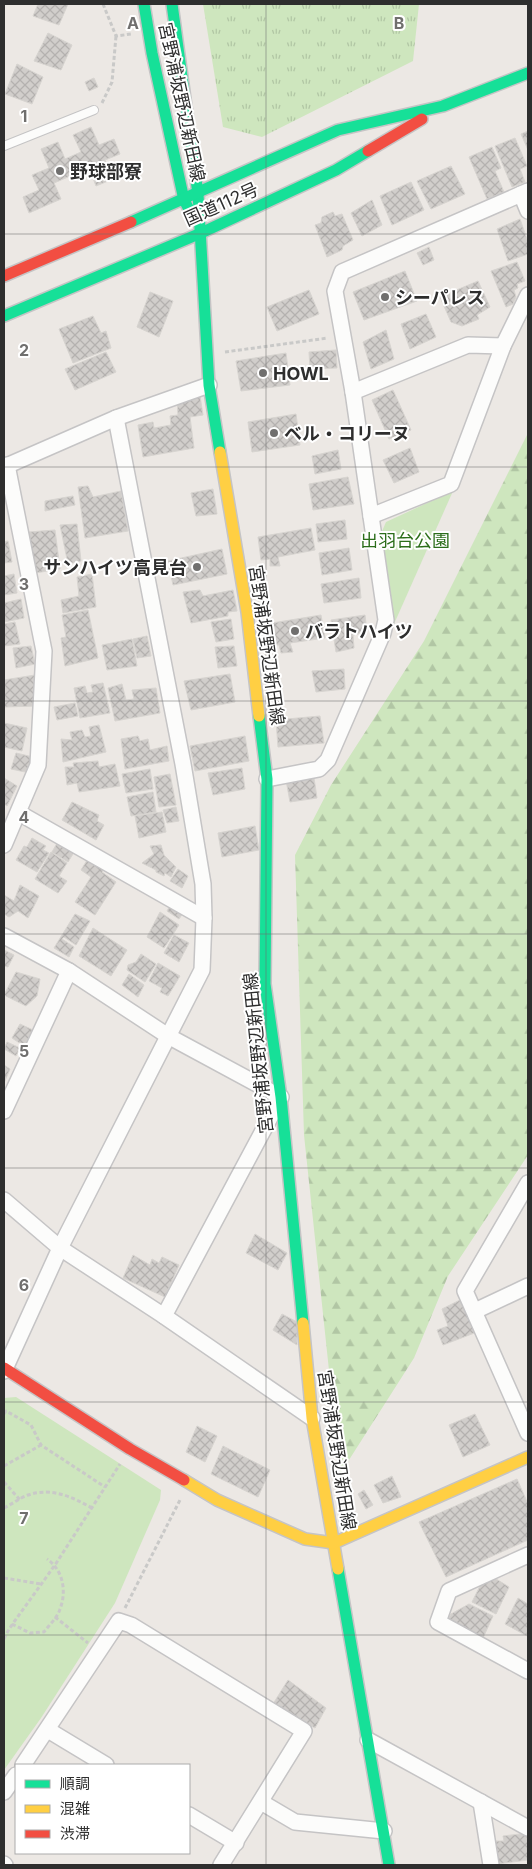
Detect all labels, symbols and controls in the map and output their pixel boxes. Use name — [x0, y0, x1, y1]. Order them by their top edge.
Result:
text: A — [127, 13, 139, 33]
text: B — [394, 13, 404, 33]
street label: 宮野浦坂野辺新田線 — [155, 21, 209, 183]
text: 1 — [21, 106, 27, 126]
place label: 野球部寮 — [70, 161, 142, 182]
marker: 野球部寮 — [54, 165, 66, 177]
street label: 国道112号 — [180, 178, 262, 230]
place label: シーパレス — [395, 287, 485, 308]
marker: シーパレス — [379, 291, 391, 303]
text: 2 — [19, 340, 29, 360]
place label: HOWL — [273, 363, 329, 384]
marker: HOWL — [257, 367, 269, 379]
place label: ベル・コリーヌ — [284, 423, 410, 444]
marker: ベル・コリーヌ — [268, 427, 280, 439]
park label: 出羽台公園 — [360, 530, 450, 551]
place label: サンハイツ高見台 — [43, 557, 187, 578]
marker: サンハイツ高見台 — [191, 561, 203, 573]
street label: 宮野浦坂野辺新田線 — [245, 563, 289, 727]
text: 3 — [19, 574, 29, 594]
place label: バラトハイツ — [305, 621, 413, 642]
marker: バラトハイツ — [289, 625, 301, 637]
text: 4 — [19, 807, 30, 827]
street label: 宮野浦坂野辺新田線 — [239, 971, 277, 1135]
text: 5 — [19, 1041, 29, 1061]
text: 6 — [19, 1275, 29, 1295]
street label: 宮野浦坂野辺新田線 — [314, 1368, 360, 1532]
text: 7 — [19, 1508, 29, 1528]
legend — [15, 1764, 190, 1854]
text: 順調 — [60, 1774, 90, 1793]
text: 混雑 — [60, 1799, 90, 1818]
text: 渋滞 — [60, 1824, 90, 1843]

